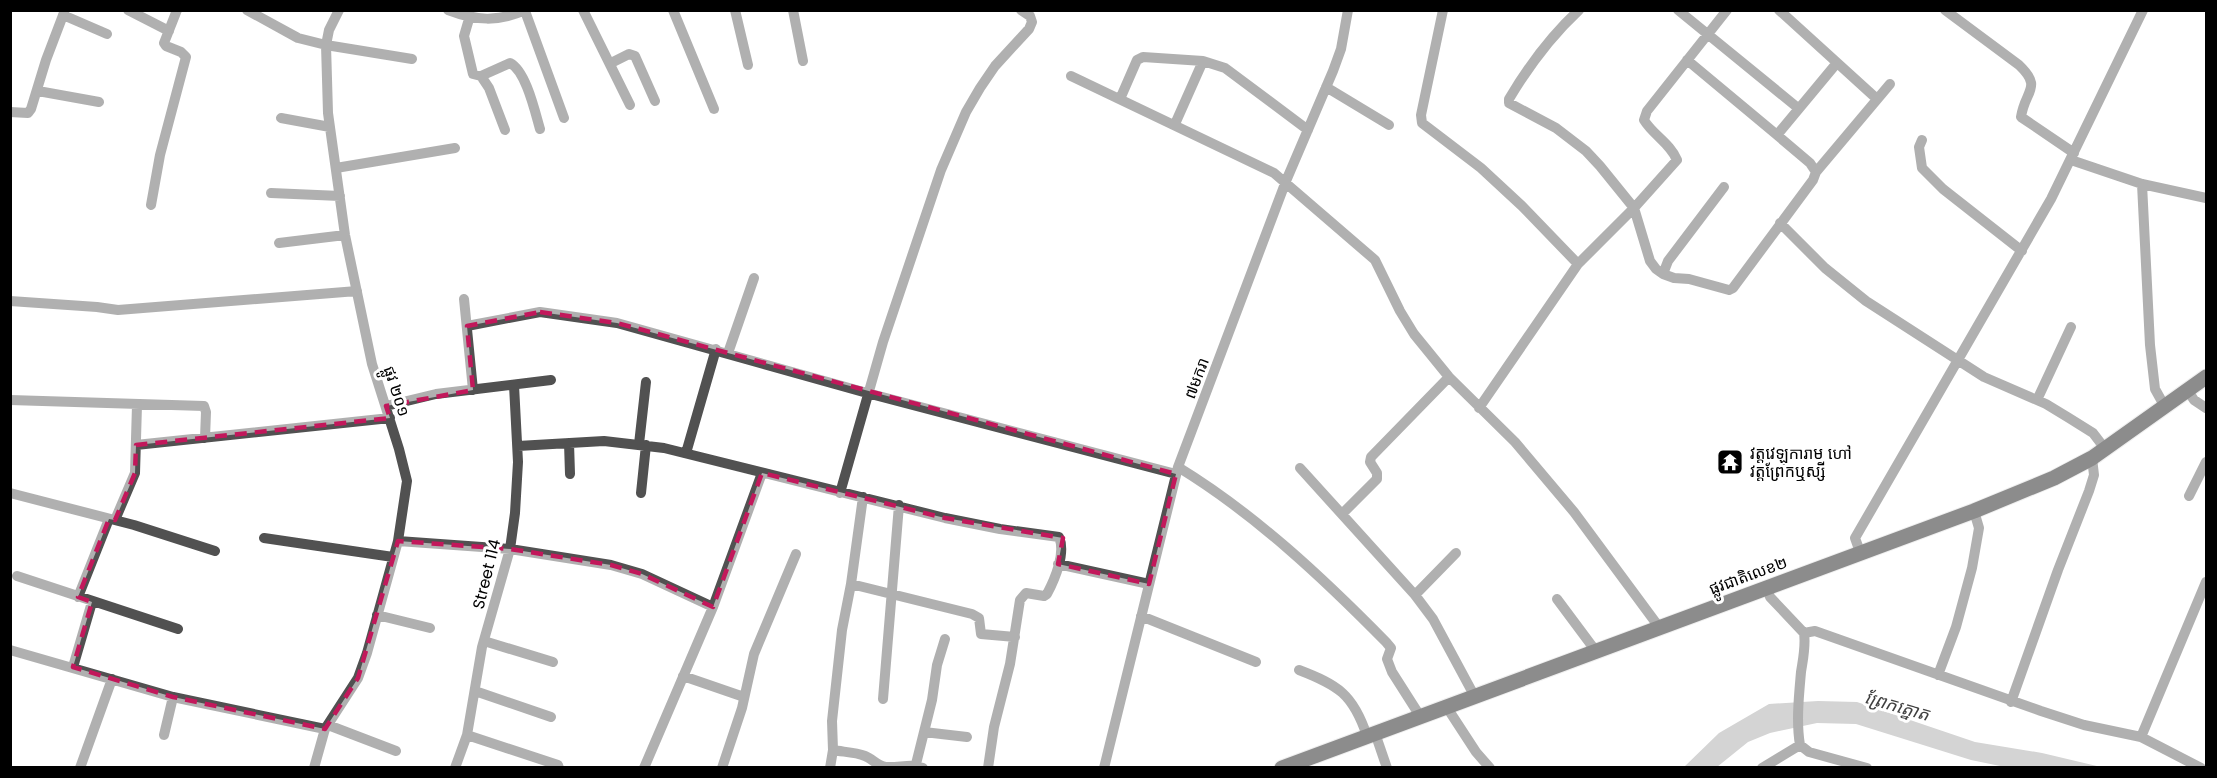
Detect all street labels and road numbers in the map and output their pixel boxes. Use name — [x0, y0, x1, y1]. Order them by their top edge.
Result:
street label: ៧មករា — [1178, 354, 1215, 402]
street label: ផ្លូវ ២០១ — [375, 363, 415, 420]
street label: Street 114 — [467, 537, 506, 612]
street label: ផ្លូវជាតិលេខ២ — [1706, 551, 1792, 603]

